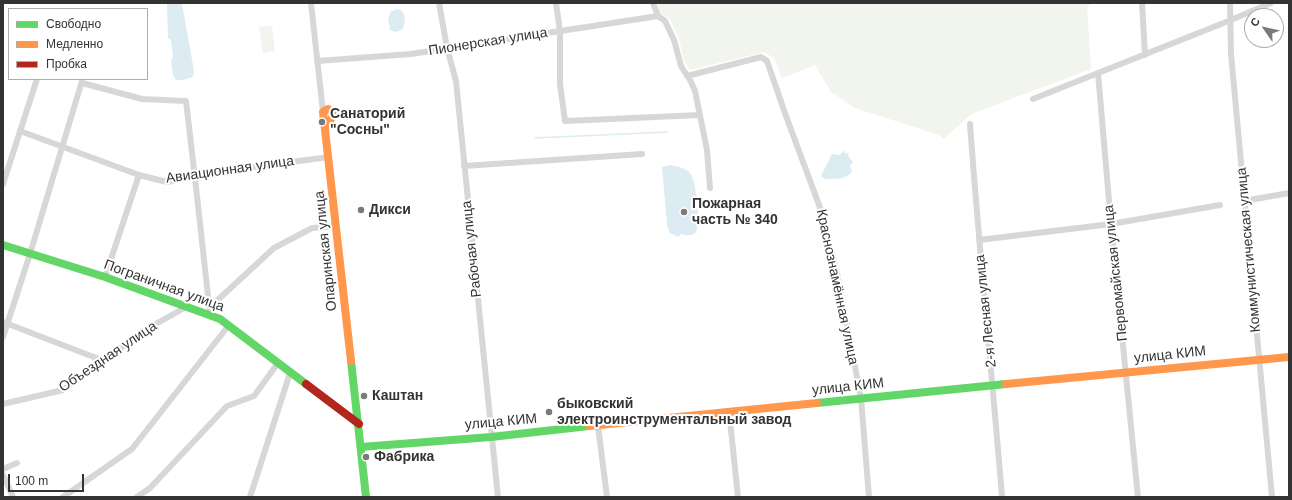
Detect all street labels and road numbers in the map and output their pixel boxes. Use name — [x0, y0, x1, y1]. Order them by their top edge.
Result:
street label: Пионерская улица — [427, 24, 549, 60]
street label: Авиационная улица — [165, 153, 295, 187]
street label: Коммунистическая улица — [1233, 167, 1265, 333]
street label: Опаринская улица — [311, 190, 341, 312]
street label: Рабочая улица — [459, 200, 485, 298]
street label: Первомайская улица — [1100, 204, 1132, 342]
street label: Краснознамённая улица — [812, 208, 862, 366]
street label: 2-я Лесная улица — [972, 254, 1000, 368]
street label: Пограничная улица — [102, 256, 226, 316]
street label: Объездная улица — [56, 318, 160, 396]
street label: улица КИМ — [1133, 343, 1207, 367]
street label: улица КИМ — [811, 375, 885, 399]
street label: улица КИМ — [464, 410, 538, 434]

